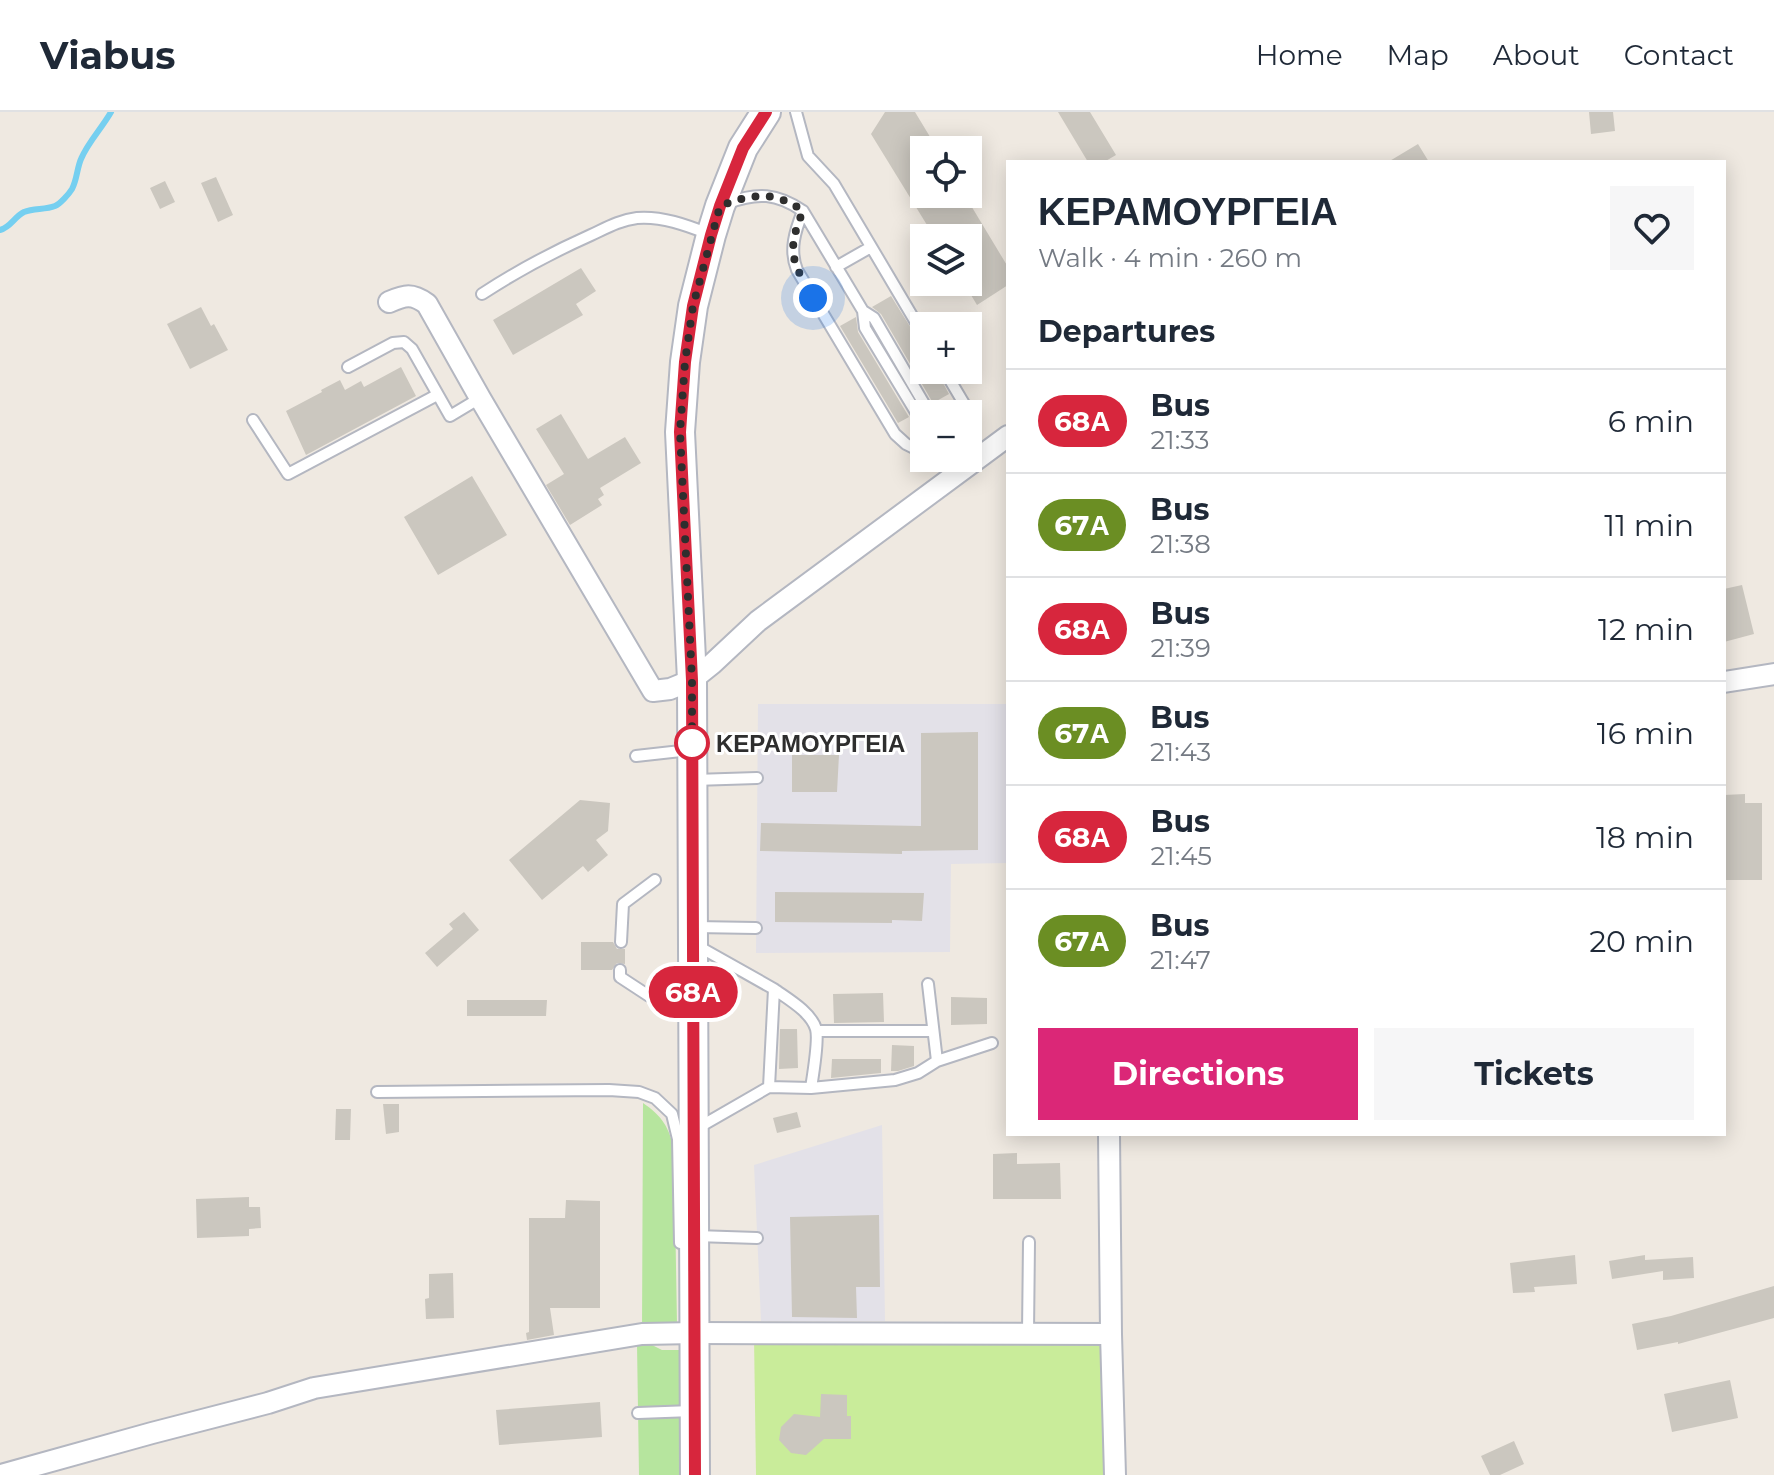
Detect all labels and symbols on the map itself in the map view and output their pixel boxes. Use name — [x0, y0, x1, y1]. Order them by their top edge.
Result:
your location — [793, 278, 833, 318]
marker: ΚΕΡΑΜΟΥΡΓΕΙΑ — [675, 726, 709, 760]
place label: ΚΕΡΑΜΟΥΡΓΕΙΑ — [716, 729, 905, 758]
line badge: 68Α — [647, 966, 739, 1018]

